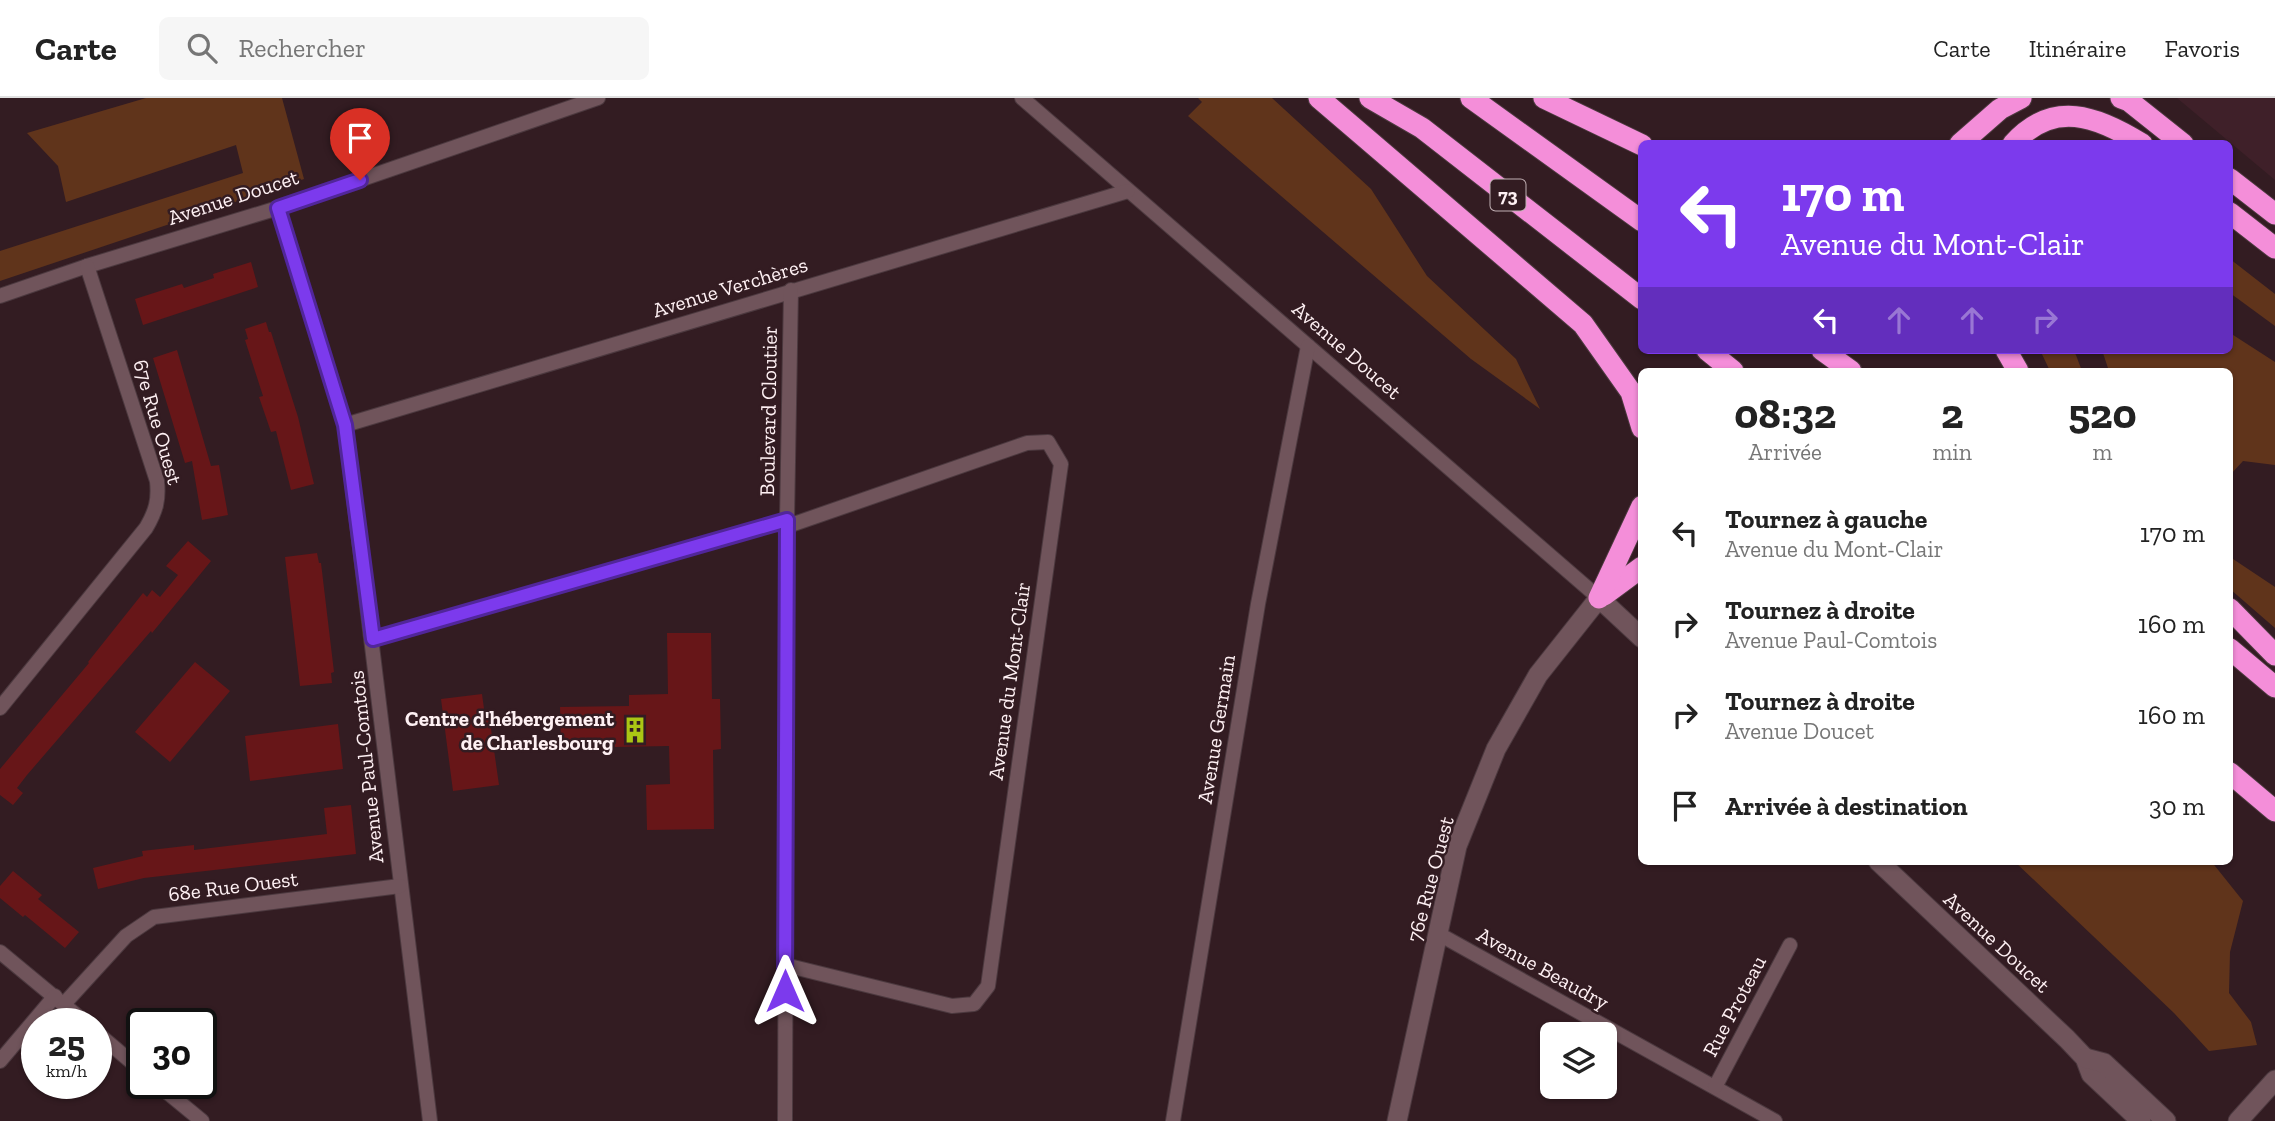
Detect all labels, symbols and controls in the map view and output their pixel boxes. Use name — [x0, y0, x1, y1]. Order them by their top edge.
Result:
search box — [159, 17, 649, 80]
text: Carte — [35, 29, 117, 68]
icon: search — [183, 29, 221, 67]
text: Rechercher — [239, 32, 366, 64]
text: Carte — [1933, 34, 1991, 63]
text: Itinéraire — [2029, 34, 2126, 63]
text: Favoris — [2164, 34, 2240, 63]
pin — [330, 108, 390, 180]
icon: arrive — [341, 119, 379, 157]
street label: Avenue Doucet — [164, 164, 302, 230]
text: 170 m — [1781, 165, 1904, 224]
icon: left — [1666, 168, 1757, 259]
road number: 73 — [1490, 180, 1526, 211]
text: Avenue du Mont-Clair — [1781, 225, 2085, 263]
street label: Avenue Verchères — [649, 252, 811, 322]
street label: Avenue Doucet — [1287, 296, 1407, 404]
icon: left — [1807, 301, 1845, 339]
icon: ahead — [1880, 301, 1918, 339]
icon: ahead — [1953, 301, 1991, 339]
icon: right — [2026, 301, 2064, 339]
street label: Boulevard Cloutier — [754, 326, 782, 496]
street label: 67e Rue Ouest — [128, 357, 188, 488]
text: 08:32 — [1734, 388, 1836, 439]
text: 2 — [1941, 388, 1964, 439]
text: 520 — [2068, 388, 2137, 439]
text: Arrivée — [1749, 438, 1822, 466]
text: min — [1933, 438, 1972, 466]
text: m — [2093, 438, 2112, 466]
text: Tournez à gauche — [1725, 503, 1927, 535]
icon: left — [1666, 514, 1704, 552]
text: 170 m — [2140, 517, 2205, 549]
text: Avenue du Mont-Clair — [1725, 535, 1943, 563]
street label: Avenue du Mont-Clair — [983, 581, 1035, 781]
text: Tournez à droite — [1725, 594, 1915, 626]
icon: right — [1666, 605, 1704, 643]
text: 160 m — [2138, 608, 2205, 640]
text: Avenue Paul-Comtois — [1725, 626, 1937, 654]
street label: Avenue Germain — [1192, 653, 1240, 805]
street label: Avenue Paul-Comtois — [343, 669, 389, 865]
text: Tournez à droite — [1725, 685, 1915, 717]
icon: right — [1666, 696, 1704, 734]
text: 160 m — [2138, 699, 2205, 731]
place label: Centre d'hébergement de Charlesbourg — [405, 706, 615, 755]
building icon: Centre d'hébergement de Charlesbourg — [620, 715, 650, 745]
text: Avenue Doucet — [1725, 717, 1874, 745]
icon: arrive — [1666, 787, 1704, 825]
text: Arrivée à destination — [1725, 790, 1968, 822]
text: 30 m — [2149, 790, 2205, 822]
street label: 76e Rue Ouest — [1401, 813, 1459, 945]
street label: 68e Rue Ouest — [167, 866, 299, 906]
street label: Avenue Doucet — [1939, 886, 2055, 998]
street label: Avenue Beaudry — [1473, 921, 1614, 1015]
street label: Rue Proteau — [1697, 951, 1771, 1061]
position arrow — [748, 954, 822, 1028]
speed limit sign: 30 — [126, 1008, 217, 1099]
map controls — [1540, 1022, 1617, 1099]
button: layers — [1540, 1022, 1617, 1099]
text: 25 — [48, 1023, 85, 1065]
text: km/h — [46, 1060, 87, 1082]

